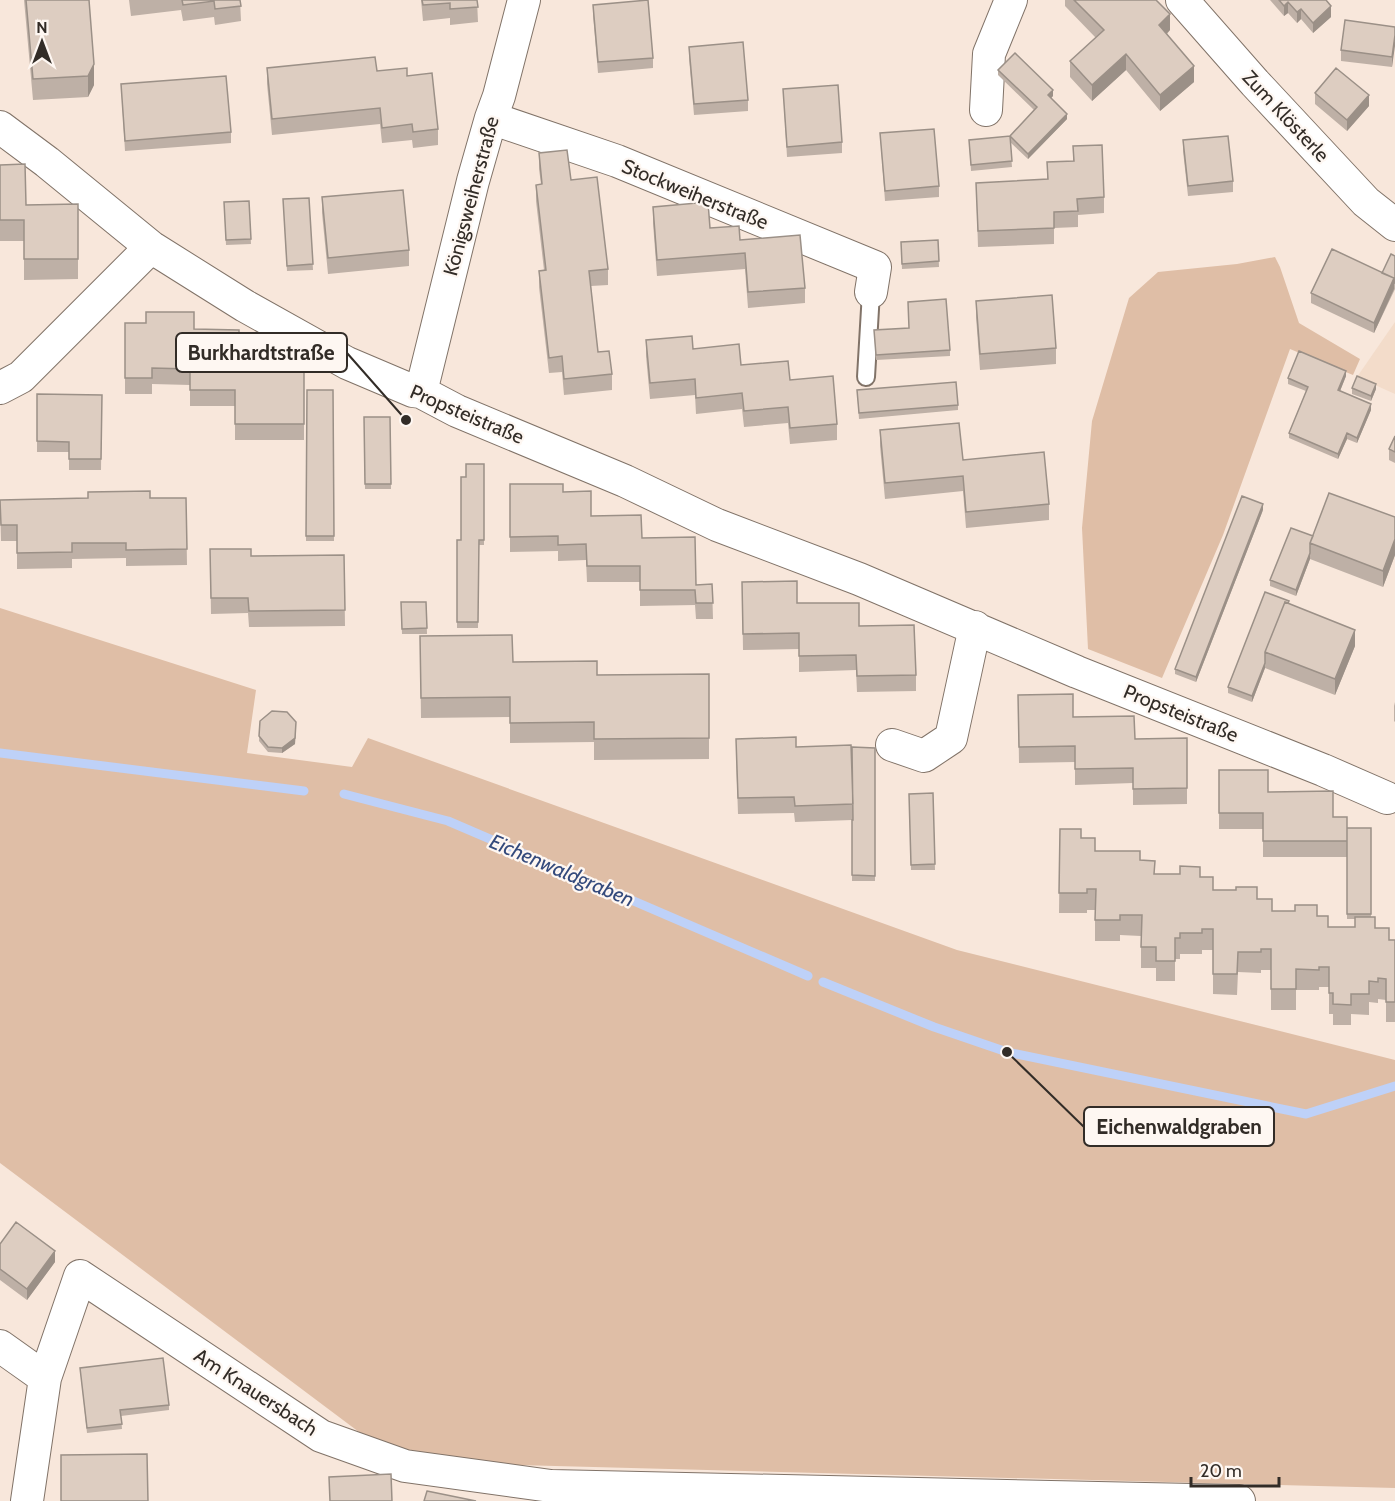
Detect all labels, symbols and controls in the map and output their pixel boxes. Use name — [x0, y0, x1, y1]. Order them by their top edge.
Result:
north arrow — [12, 12, 72, 72]
text: N — [36, 18, 48, 37]
street label: Zum Klösterle — [1238, 65, 1334, 167]
street label: Königsweiherstraße — [438, 114, 504, 278]
street label: Stockweiherstraße — [618, 154, 772, 234]
callout: Burkhardtstraße — [176, 333, 347, 372]
text: Burkhardtstraße — [188, 340, 335, 365]
street label: Propsteistraße — [406, 379, 528, 449]
street label: Propsteistraße — [1120, 679, 1242, 747]
water label: Eichenwaldgraben — [486, 828, 638, 912]
callout: Eichenwaldgraben — [1084, 1107, 1274, 1146]
text: Eichenwaldgraben — [1096, 1114, 1262, 1139]
street label: Am Knauersbach — [190, 1343, 322, 1441]
scale bar — [1191, 1450, 1280, 1488]
text: 20 m — [1200, 1460, 1242, 1482]

